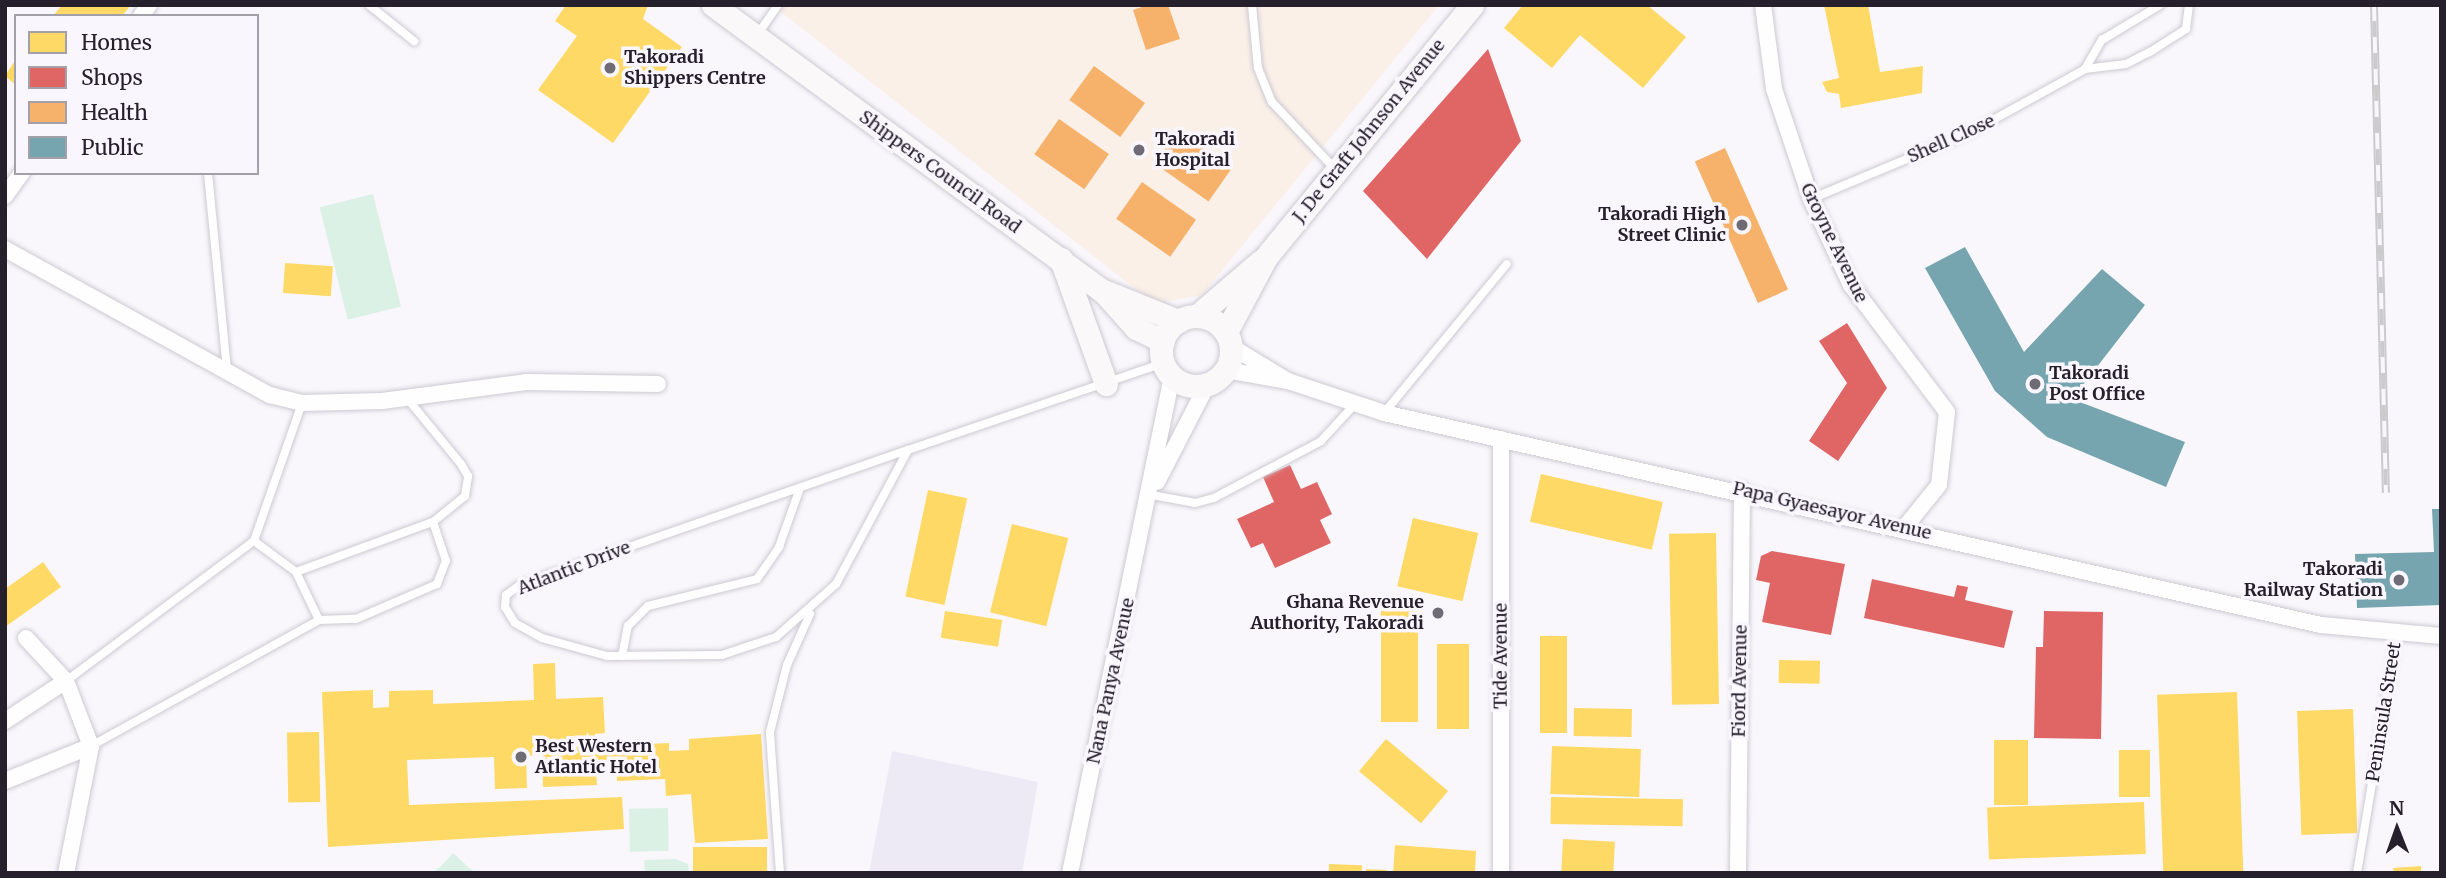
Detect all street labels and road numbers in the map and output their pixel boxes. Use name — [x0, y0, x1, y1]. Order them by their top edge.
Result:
street label: J. De Graft Johnson Avenue — [1288, 35, 1450, 227]
street label: Shippers Council Road — [855, 106, 1025, 238]
street label: Shell Close — [1904, 110, 1998, 168]
street label: Groyne Avenue — [1796, 180, 1872, 306]
street label: Papa Gyaesayor Avenue — [1731, 478, 1933, 544]
street label: Atlantic Drive — [514, 537, 634, 599]
street label: Nana Panya Avenue — [1083, 596, 1139, 766]
street label: Tide Avenue — [1490, 603, 1512, 709]
street label: Fiord Avenue — [1728, 624, 1752, 738]
street label: Peninsula Street — [2362, 641, 2406, 783]

